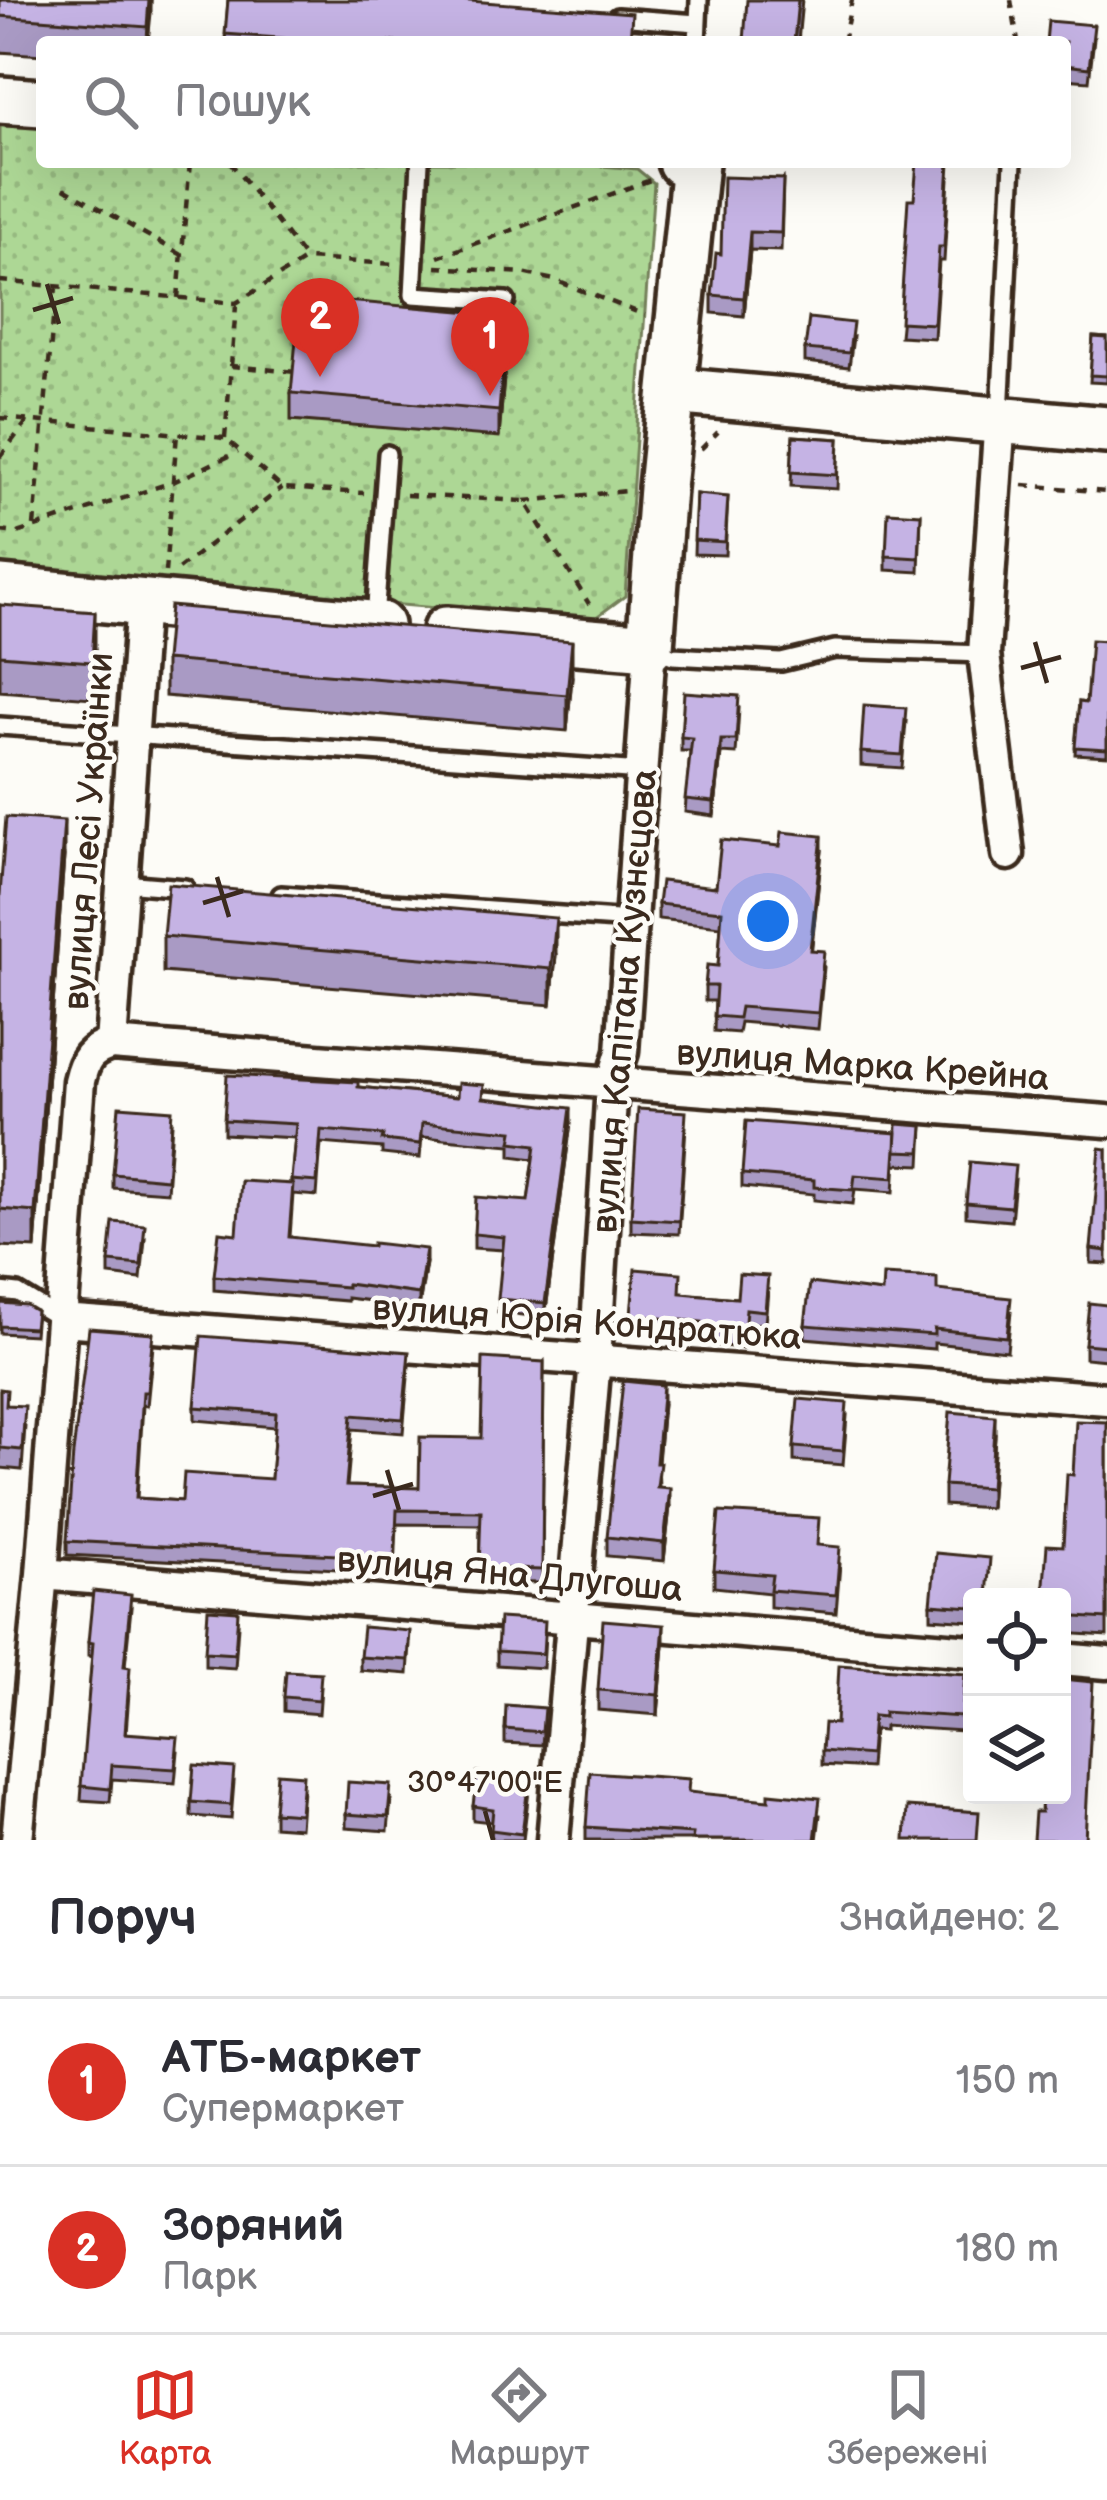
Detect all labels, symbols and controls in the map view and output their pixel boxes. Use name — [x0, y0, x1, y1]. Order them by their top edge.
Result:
search box — [36, 36, 1071, 168]
icon: search — [78, 69, 144, 135]
text: Пошук — [174, 75, 311, 130]
pin: 2 — [281, 278, 359, 377]
pin: 1 — [451, 297, 529, 396]
street label: вулиця Лесі Українки — [56, 651, 123, 1011]
street label: вулиця Капітана Кузнєцова — [584, 767, 667, 1235]
your location — [738, 891, 798, 951]
street label: вулиця Марка Крейна — [675, 1032, 1051, 1101]
street label: вулиця Юрія Кондратюка — [371, 1287, 803, 1360]
street label: вулиця Яна Длугоша — [335, 1539, 685, 1612]
map controls — [963, 1588, 1071, 1804]
button: locate — [963, 1588, 1071, 1696]
button: layers — [963, 1696, 1071, 1804]
text: 30°47'00"E — [407, 1765, 563, 1801]
text: Поруч — [48, 1888, 197, 1949]
text: Знайдено: 2 — [839, 1895, 1059, 1942]
text: АТБ-маркет — [162, 2031, 421, 2086]
text: 1 — [79, 2058, 95, 2105]
text: 150 m — [956, 2058, 1059, 2105]
text: Супермаркет — [162, 2086, 404, 2133]
text: Зоряний — [162, 2199, 344, 2254]
text: 2 — [75, 2226, 99, 2273]
text: 180 m — [955, 2226, 1059, 2273]
text: Парк — [162, 2254, 257, 2301]
tab: Карта — [119, 2362, 212, 2474]
tab: Маршрут — [449, 2362, 590, 2474]
tab: Збережені — [827, 2362, 988, 2474]

